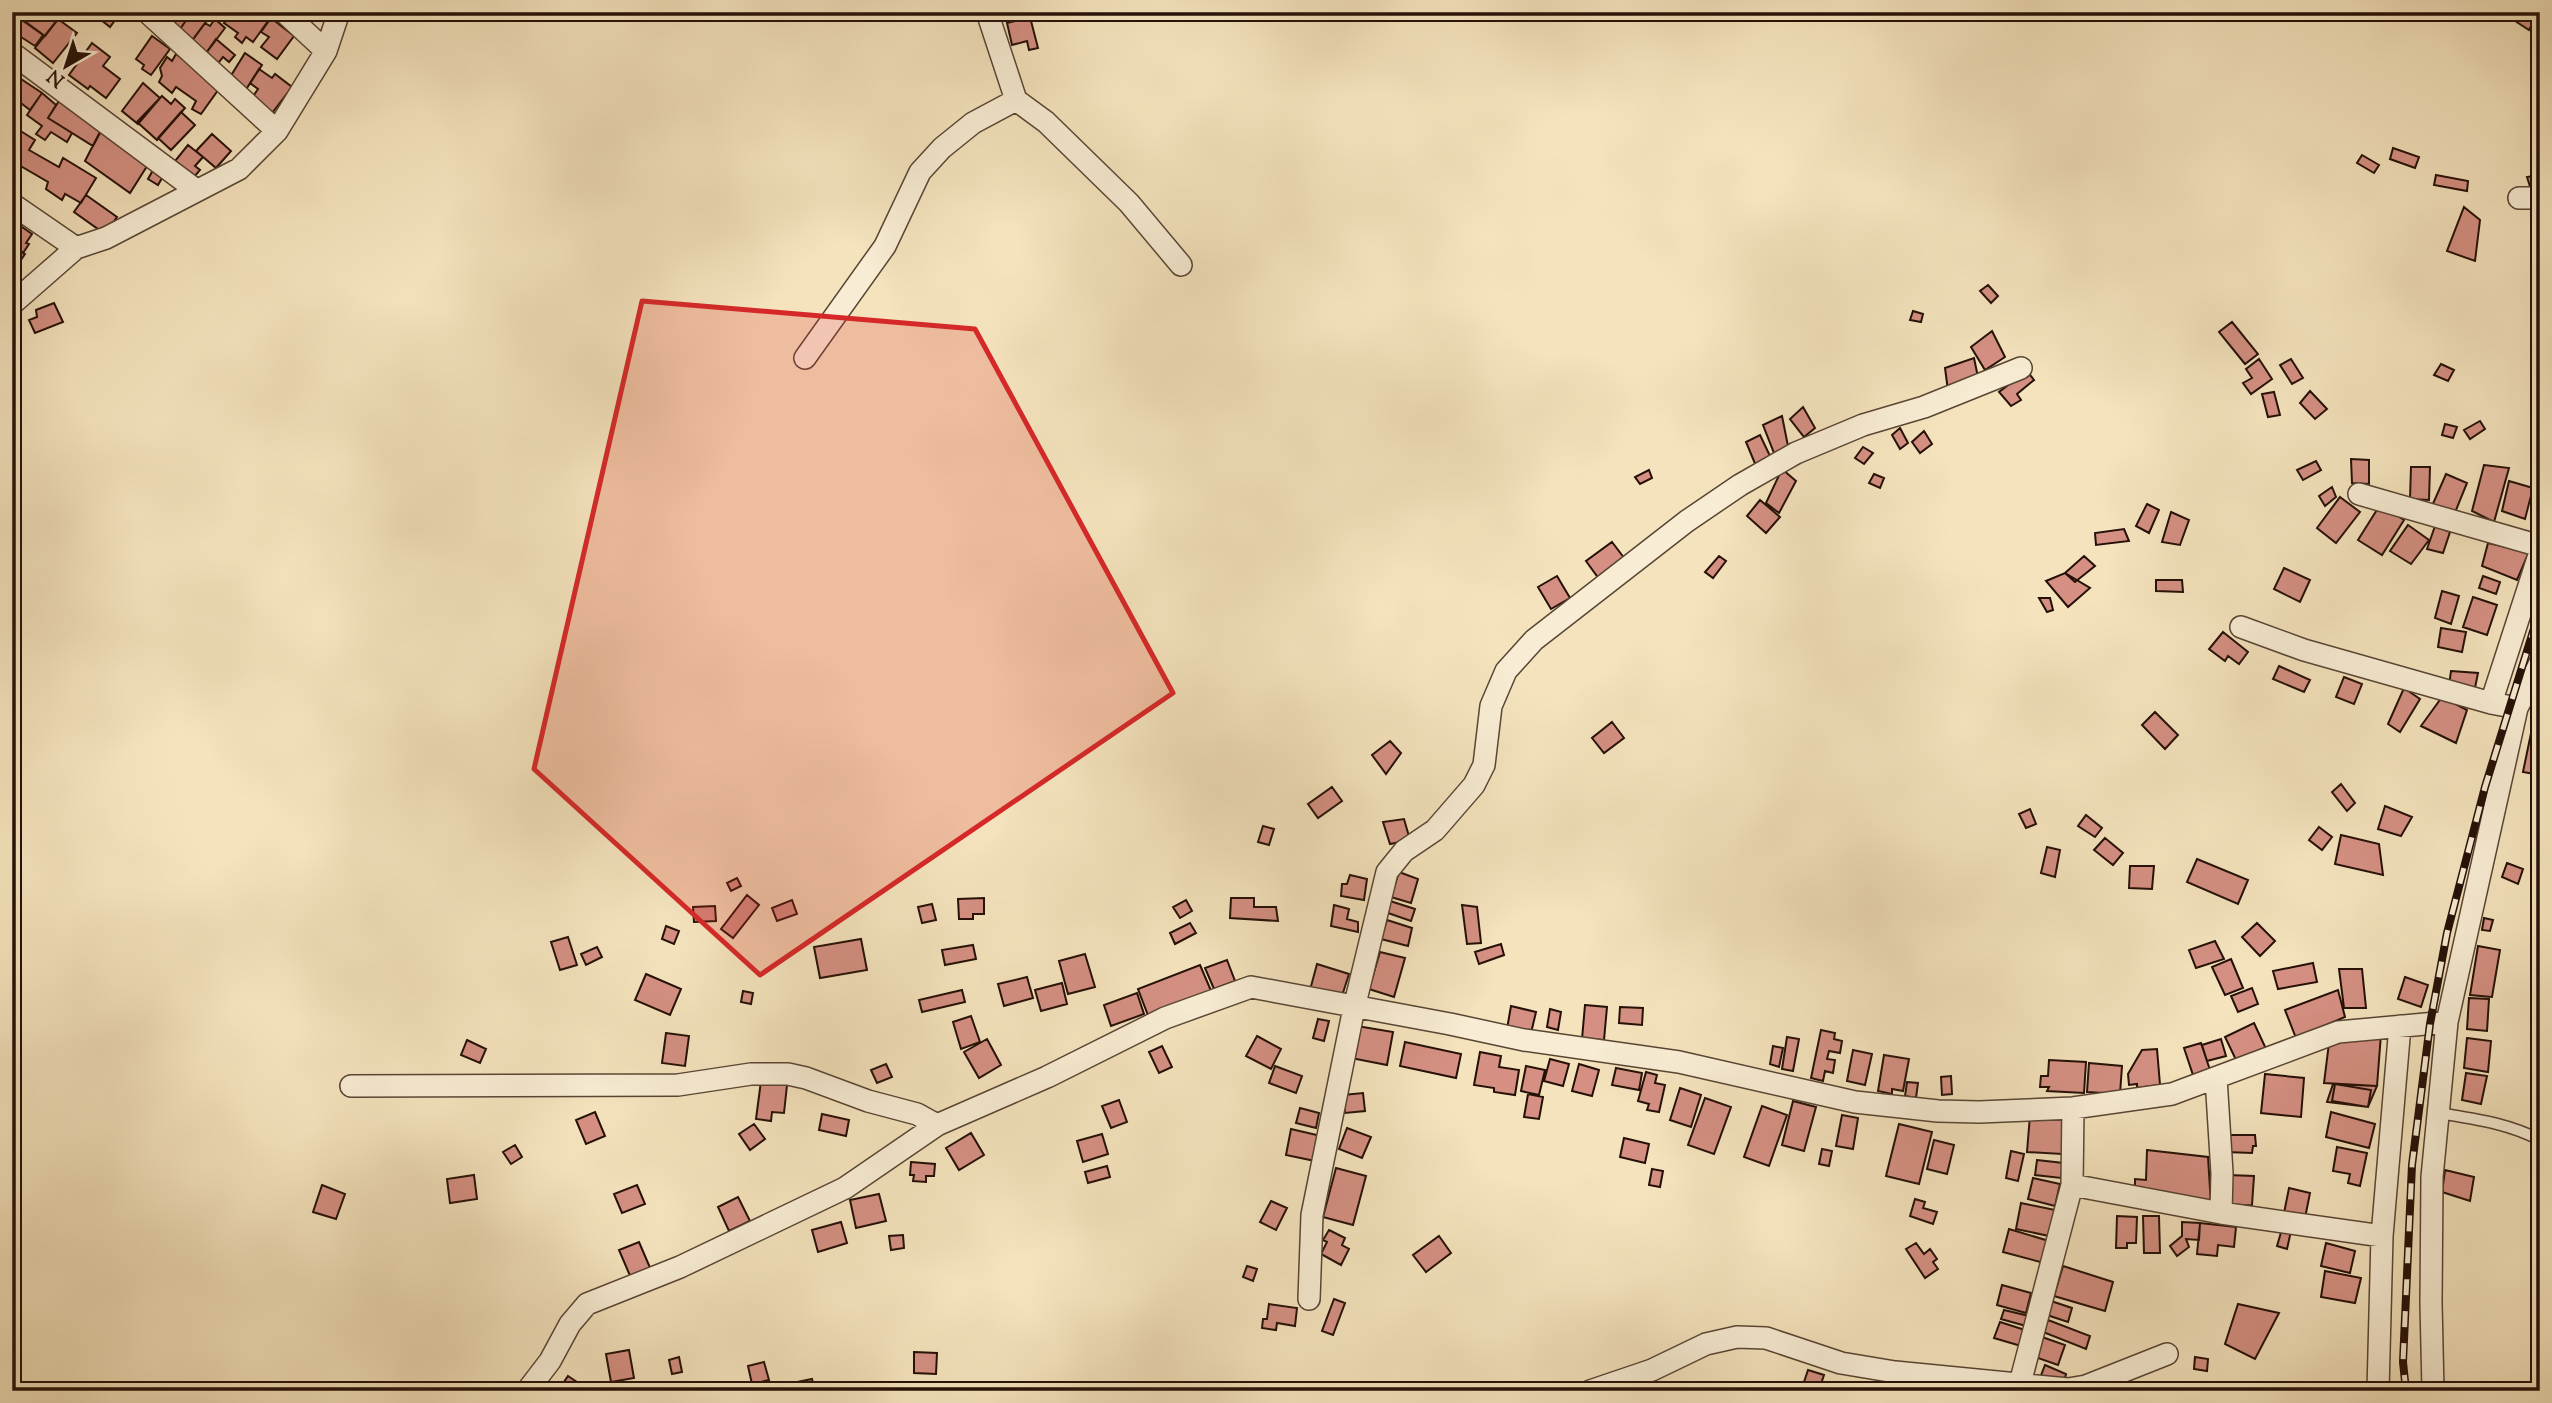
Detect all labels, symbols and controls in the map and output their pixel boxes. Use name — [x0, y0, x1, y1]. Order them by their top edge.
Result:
north arrow — [32, 32, 102, 102]
text: N — [42, 62, 71, 93]

